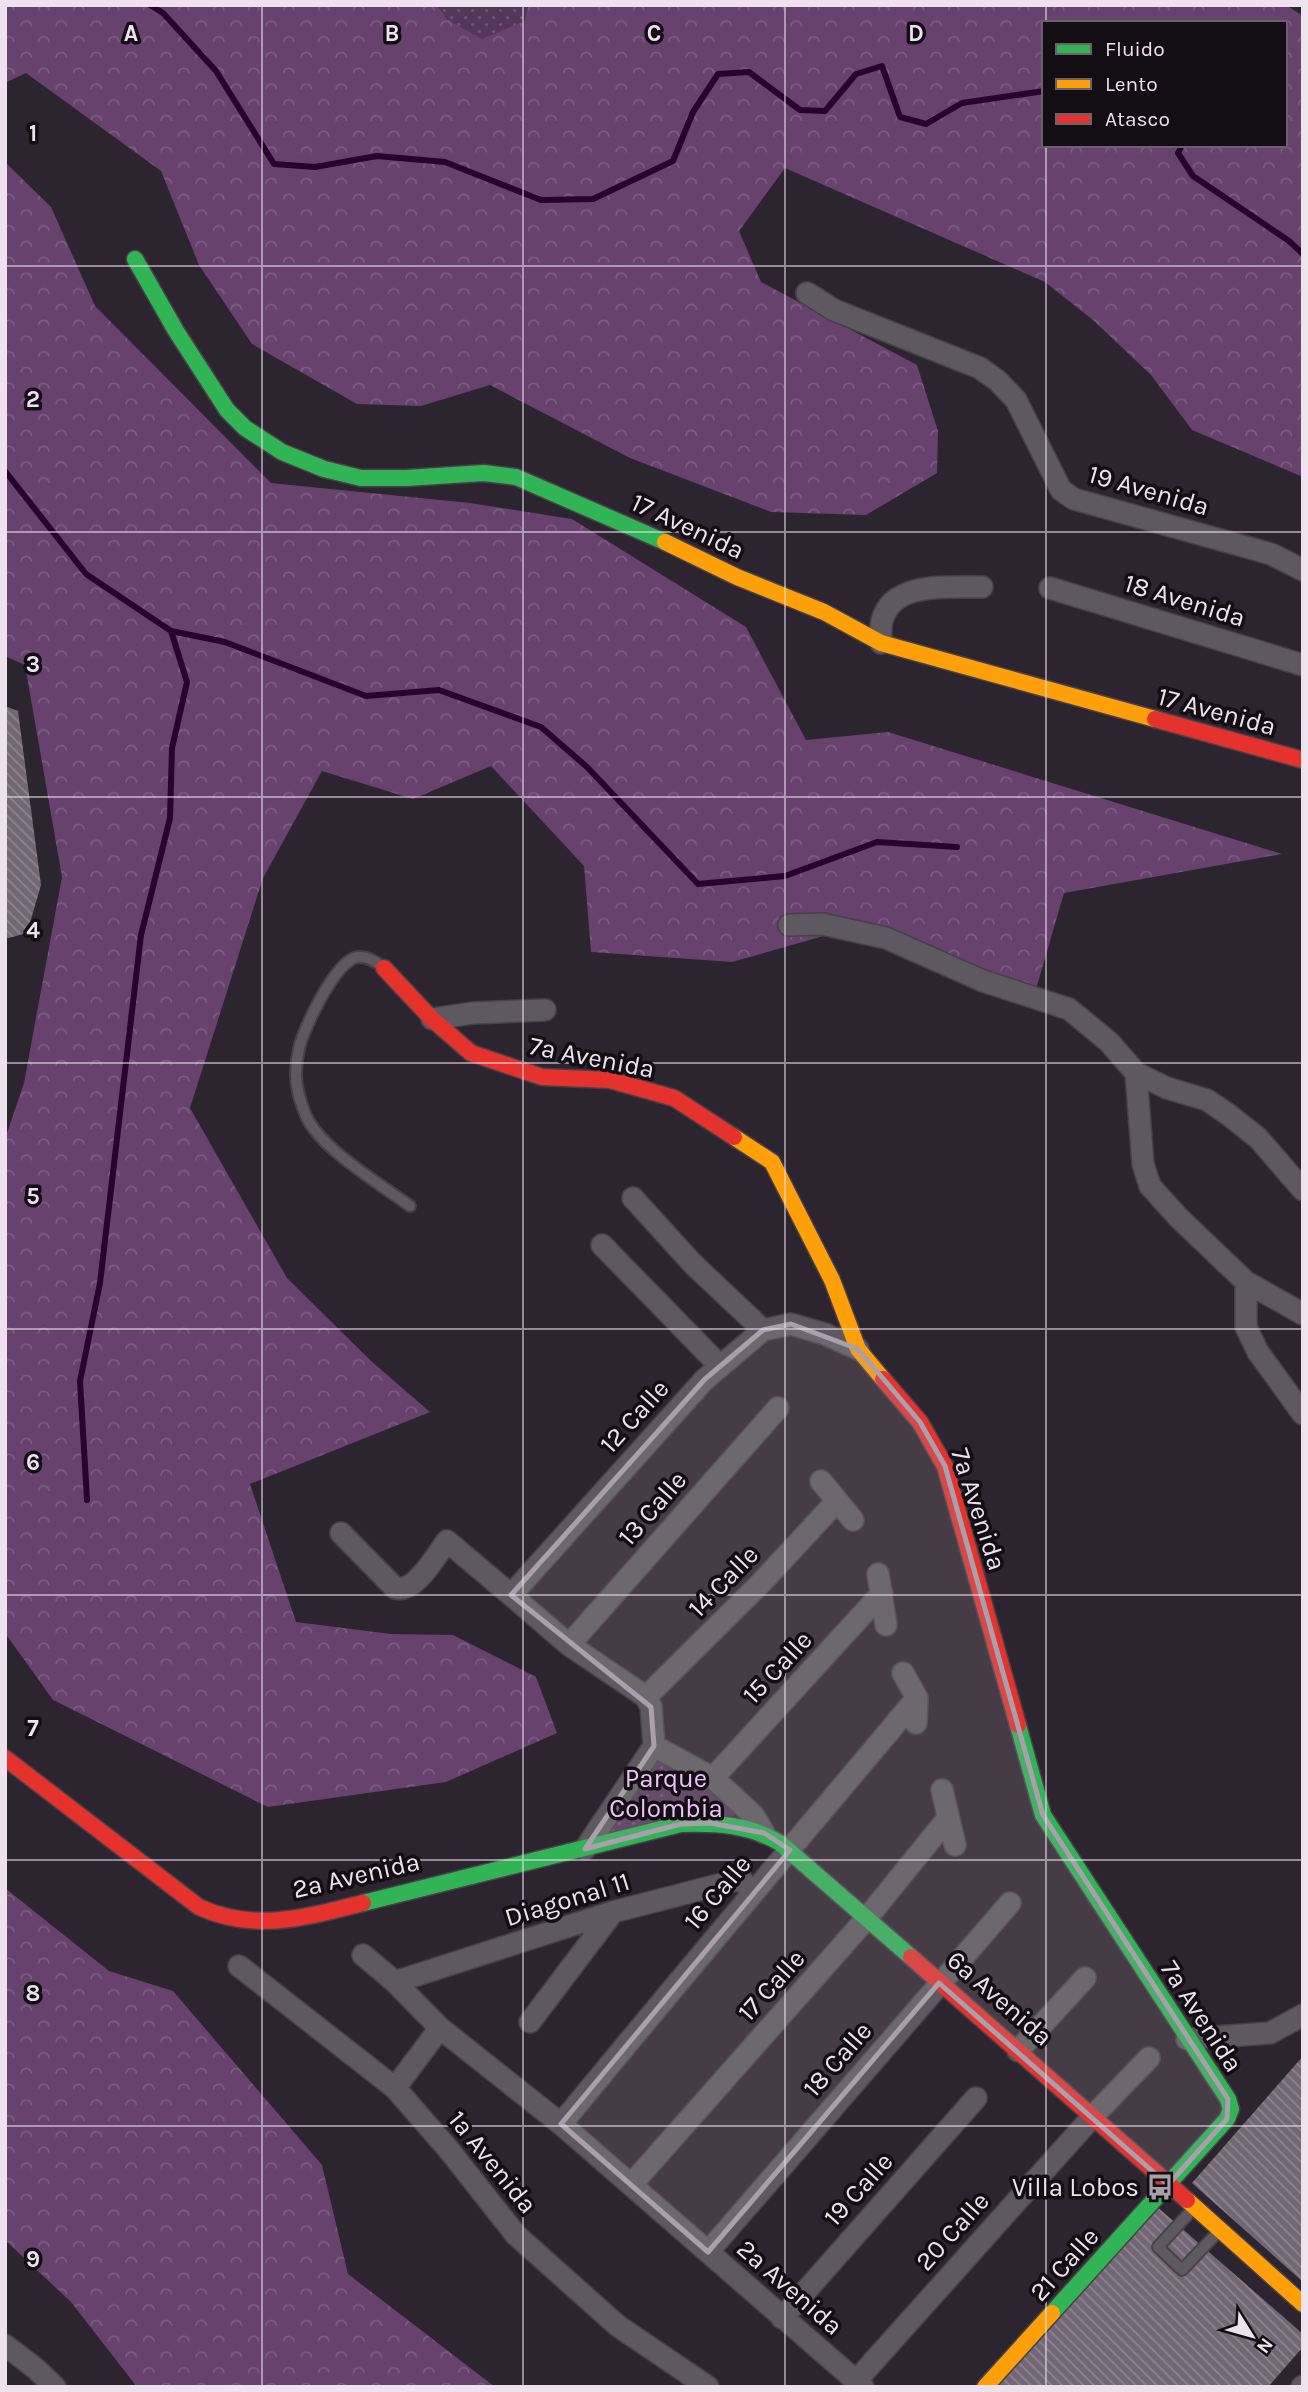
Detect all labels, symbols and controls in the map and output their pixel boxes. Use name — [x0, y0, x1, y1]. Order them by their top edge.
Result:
text: A — [124, 20, 138, 47]
text: B — [385, 20, 399, 47]
text: C — [647, 20, 661, 47]
text: D — [908, 20, 924, 47]
legend — [1042, 21, 1287, 147]
text: Fluido — [1105, 37, 1165, 61]
text: Lento — [1105, 72, 1158, 96]
text: Atasco — [1105, 107, 1170, 131]
text: 1 — [29, 120, 37, 147]
text: 2 — [26, 386, 40, 413]
street label: 19 Avenida — [1085, 459, 1213, 522]
street label: 17 Avenida — [626, 487, 749, 566]
street label: 18 Avenida — [1121, 567, 1249, 634]
text: 3 — [26, 651, 40, 678]
street label: 17 Avenida — [1154, 681, 1279, 742]
text: 4 — [26, 917, 40, 944]
street label: 7a Avenida — [527, 1030, 657, 1085]
text: 5 — [26, 1183, 40, 1210]
street label: 12 Calle — [593, 1373, 675, 1459]
street label: 7a Avenida — [944, 1444, 1013, 1574]
text: 6 — [26, 1449, 40, 1476]
street label: 13 Calle — [612, 1465, 693, 1552]
street label: 14 Calle — [682, 1539, 765, 1624]
street label: 15 Calle — [736, 1625, 819, 1710]
text: 7 — [27, 1715, 39, 1742]
park label: Parque Colombia — [609, 1763, 723, 1824]
street label: 2a Avenida — [290, 1846, 423, 1905]
street label: 16 Calle — [677, 1849, 757, 1936]
street label: Diagonal 11 — [501, 1866, 633, 1933]
street label: 17 Calle — [731, 1943, 811, 2027]
street label: 6a Avenida — [941, 1944, 1059, 2052]
street label: 7a Avenida — [1154, 1955, 1249, 2078]
text: 8 — [26, 1980, 40, 2007]
street label: 18 Calle — [797, 2016, 878, 2103]
street label: 1a Avenida — [442, 2105, 543, 2220]
street label: 19 Calle — [817, 2146, 899, 2232]
place label: Villa Lobos — [1012, 2172, 1139, 2203]
bus stop icon: Villa Lobos — [1145, 2172, 1175, 2202]
street label: 20 Calle — [909, 2186, 996, 2277]
street label: 21 Calle — [1023, 2221, 1105, 2307]
street label: 2a Avenida — [731, 2233, 849, 2342]
text: 9 — [26, 2246, 40, 2273]
north arrow — [1217, 2301, 1287, 2371]
text: N — [1252, 2334, 1278, 2358]

